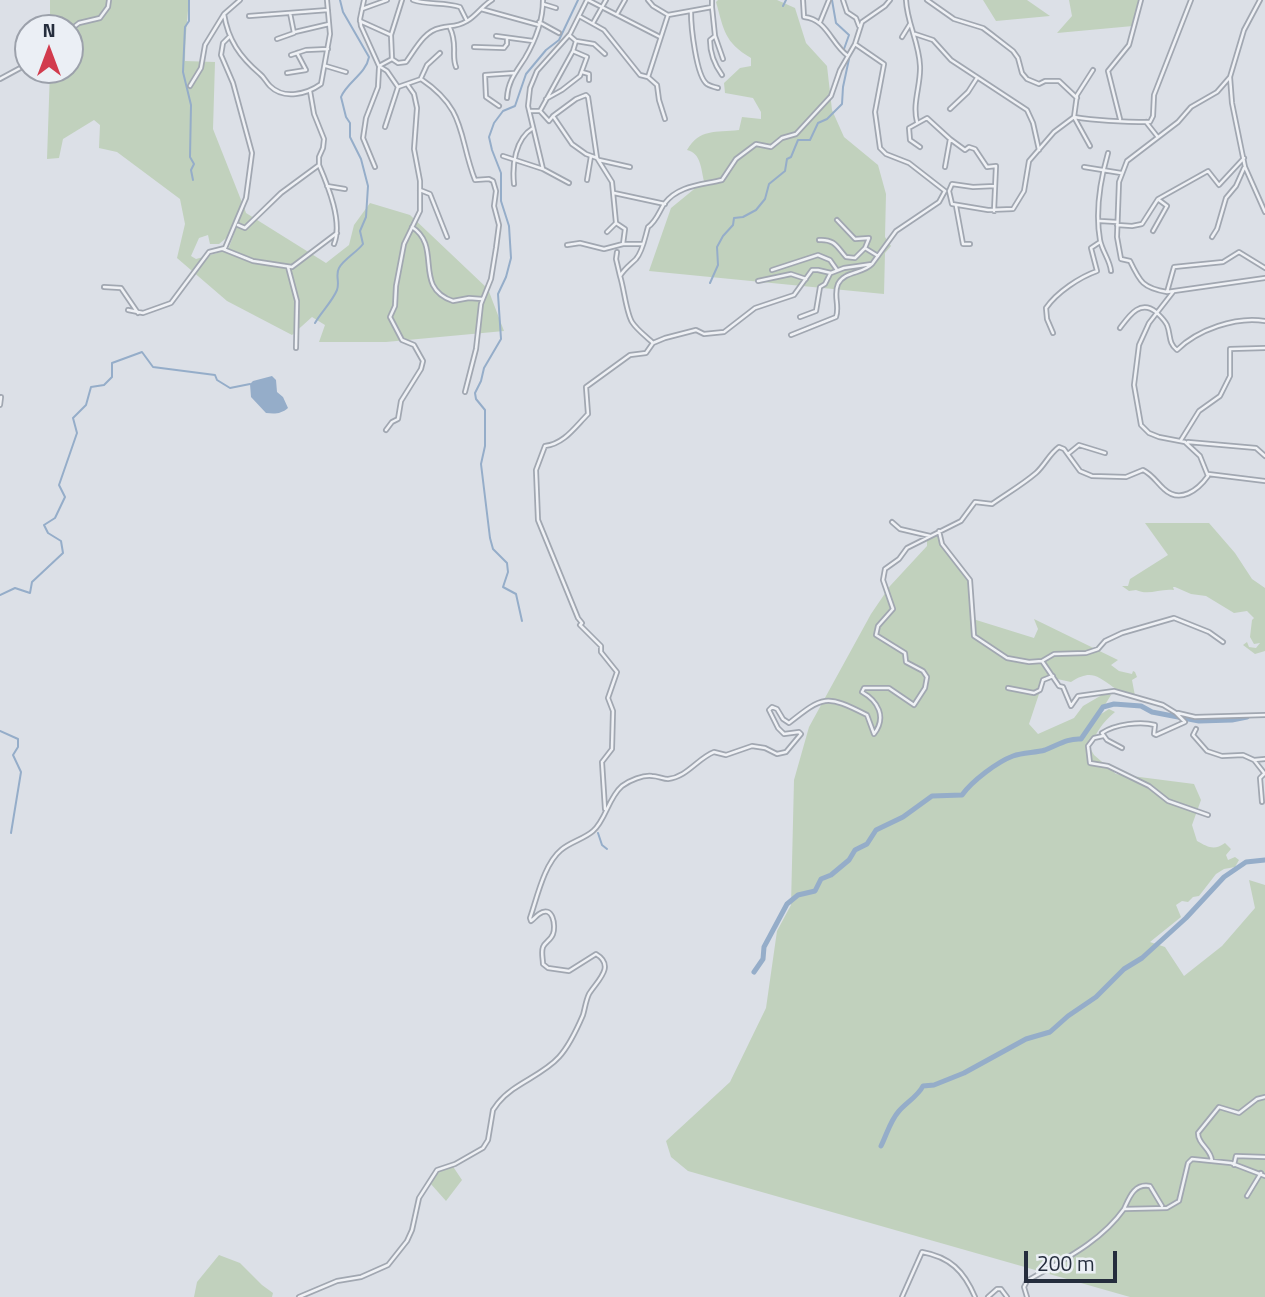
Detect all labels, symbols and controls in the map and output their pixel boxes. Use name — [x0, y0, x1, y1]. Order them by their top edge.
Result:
north arrow — [14, 14, 84, 84]
text: N — [42, 15, 56, 44]
scale bar — [1027, 1238, 1120, 1282]
text: 200 m — [1037, 1247, 1094, 1279]

